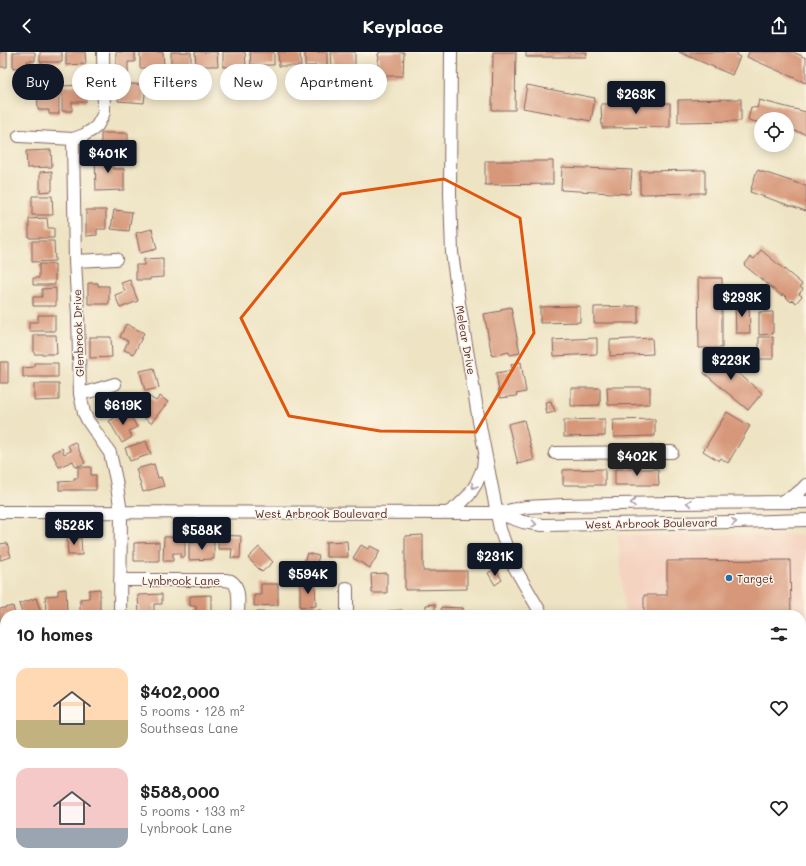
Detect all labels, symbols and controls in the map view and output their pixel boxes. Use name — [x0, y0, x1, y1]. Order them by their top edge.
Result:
text: Keyplace — [362, 14, 444, 38]
icon: back — [16, 15, 38, 37]
icon: share — [768, 15, 790, 37]
chip: Buy — [12, 64, 64, 100]
chip: Rent — [72, 64, 131, 100]
chip: Filters — [139, 64, 212, 100]
chip: New — [220, 64, 277, 100]
chip: Apartment — [285, 64, 387, 100]
pin: $263K — [608, 81, 664, 115]
text: $263K — [616, 85, 656, 102]
map controls — [754, 112, 794, 152]
button: locate — [754, 112, 794, 152]
pin: $401K — [80, 140, 136, 174]
text: $401K — [89, 144, 127, 161]
pin: $293K — [714, 284, 770, 318]
text: $293K — [722, 288, 762, 305]
street label: Glenbrook Drive — [69, 289, 87, 377]
street label: Melear Drive — [453, 304, 480, 376]
pin: $223K — [703, 347, 759, 381]
text: $223K — [712, 351, 750, 368]
pin: $619K — [95, 392, 151, 426]
text: $619K — [104, 396, 142, 413]
pin: $402K — [609, 443, 665, 477]
text: $402K — [617, 447, 657, 464]
one-way arrow — [472, 482, 479, 490]
one-way arrow — [630, 499, 636, 508]
one-way arrow — [686, 499, 692, 507]
street label: West Arbrook Boulevard — [255, 506, 387, 521]
pin: $528K — [46, 512, 102, 546]
street label: West Arbrook Boulevard — [585, 514, 717, 532]
text: $528K — [54, 516, 94, 533]
pin: $588K — [174, 517, 230, 551]
one-way arrow — [731, 518, 737, 526]
one-way arrow — [531, 519, 538, 528]
text: $588K — [182, 521, 222, 538]
pin: $231K — [467, 543, 523, 577]
text: $231K — [476, 547, 514, 564]
pin: $594K — [280, 561, 336, 595]
text: $594K — [288, 565, 328, 582]
place label: Target — [737, 571, 774, 586]
street label: Lynbrook Lane — [142, 573, 220, 588]
marker: Target — [724, 573, 734, 583]
text: 10 homes — [16, 623, 93, 645]
icon: filters — [768, 623, 790, 645]
text: $402,000 — [140, 680, 220, 702]
icon: home — [48, 684, 96, 732]
icon: heart — [768, 697, 790, 719]
text: 5 rooms · 128 m² — [140, 702, 245, 719]
text: Southseas Lane — [140, 719, 238, 736]
text: $588,000 — [140, 780, 220, 802]
icon: home — [48, 784, 96, 832]
icon: heart — [768, 797, 790, 819]
text: 5 rooms · 133 m² — [140, 802, 245, 819]
text: Lynbrook Lane — [140, 819, 232, 836]

